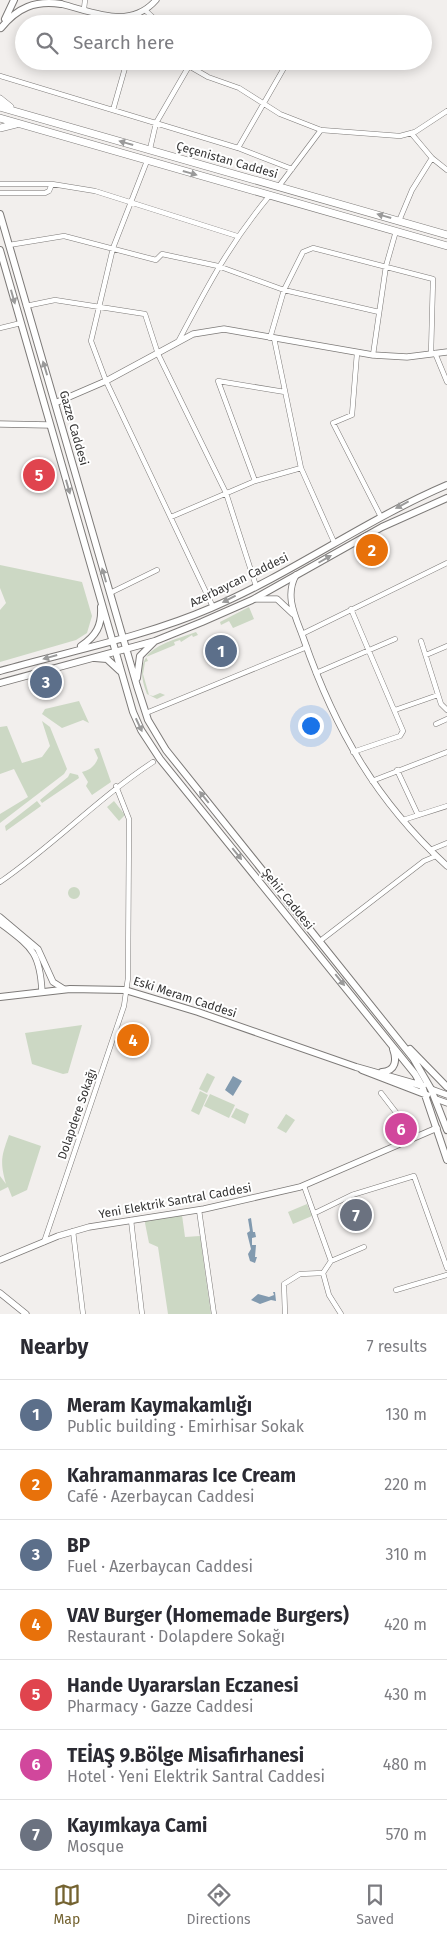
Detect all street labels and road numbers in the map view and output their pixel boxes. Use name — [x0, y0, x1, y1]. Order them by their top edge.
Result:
street label: Çeçenistan Caddesi — [175, 139, 279, 181]
street label: Gazze Caddesi — [57, 389, 91, 467]
street label: Azerbaycan Caddesi — [187, 550, 291, 610]
street label: Şehir Caddesi — [259, 866, 317, 932]
street label: Eski Meram Caddesi — [132, 974, 238, 1020]
street label: Dolapdere Sokağı — [55, 1067, 99, 1161]
street label: Yeni Elektrik Santral Caddesi — [97, 1181, 253, 1221]

